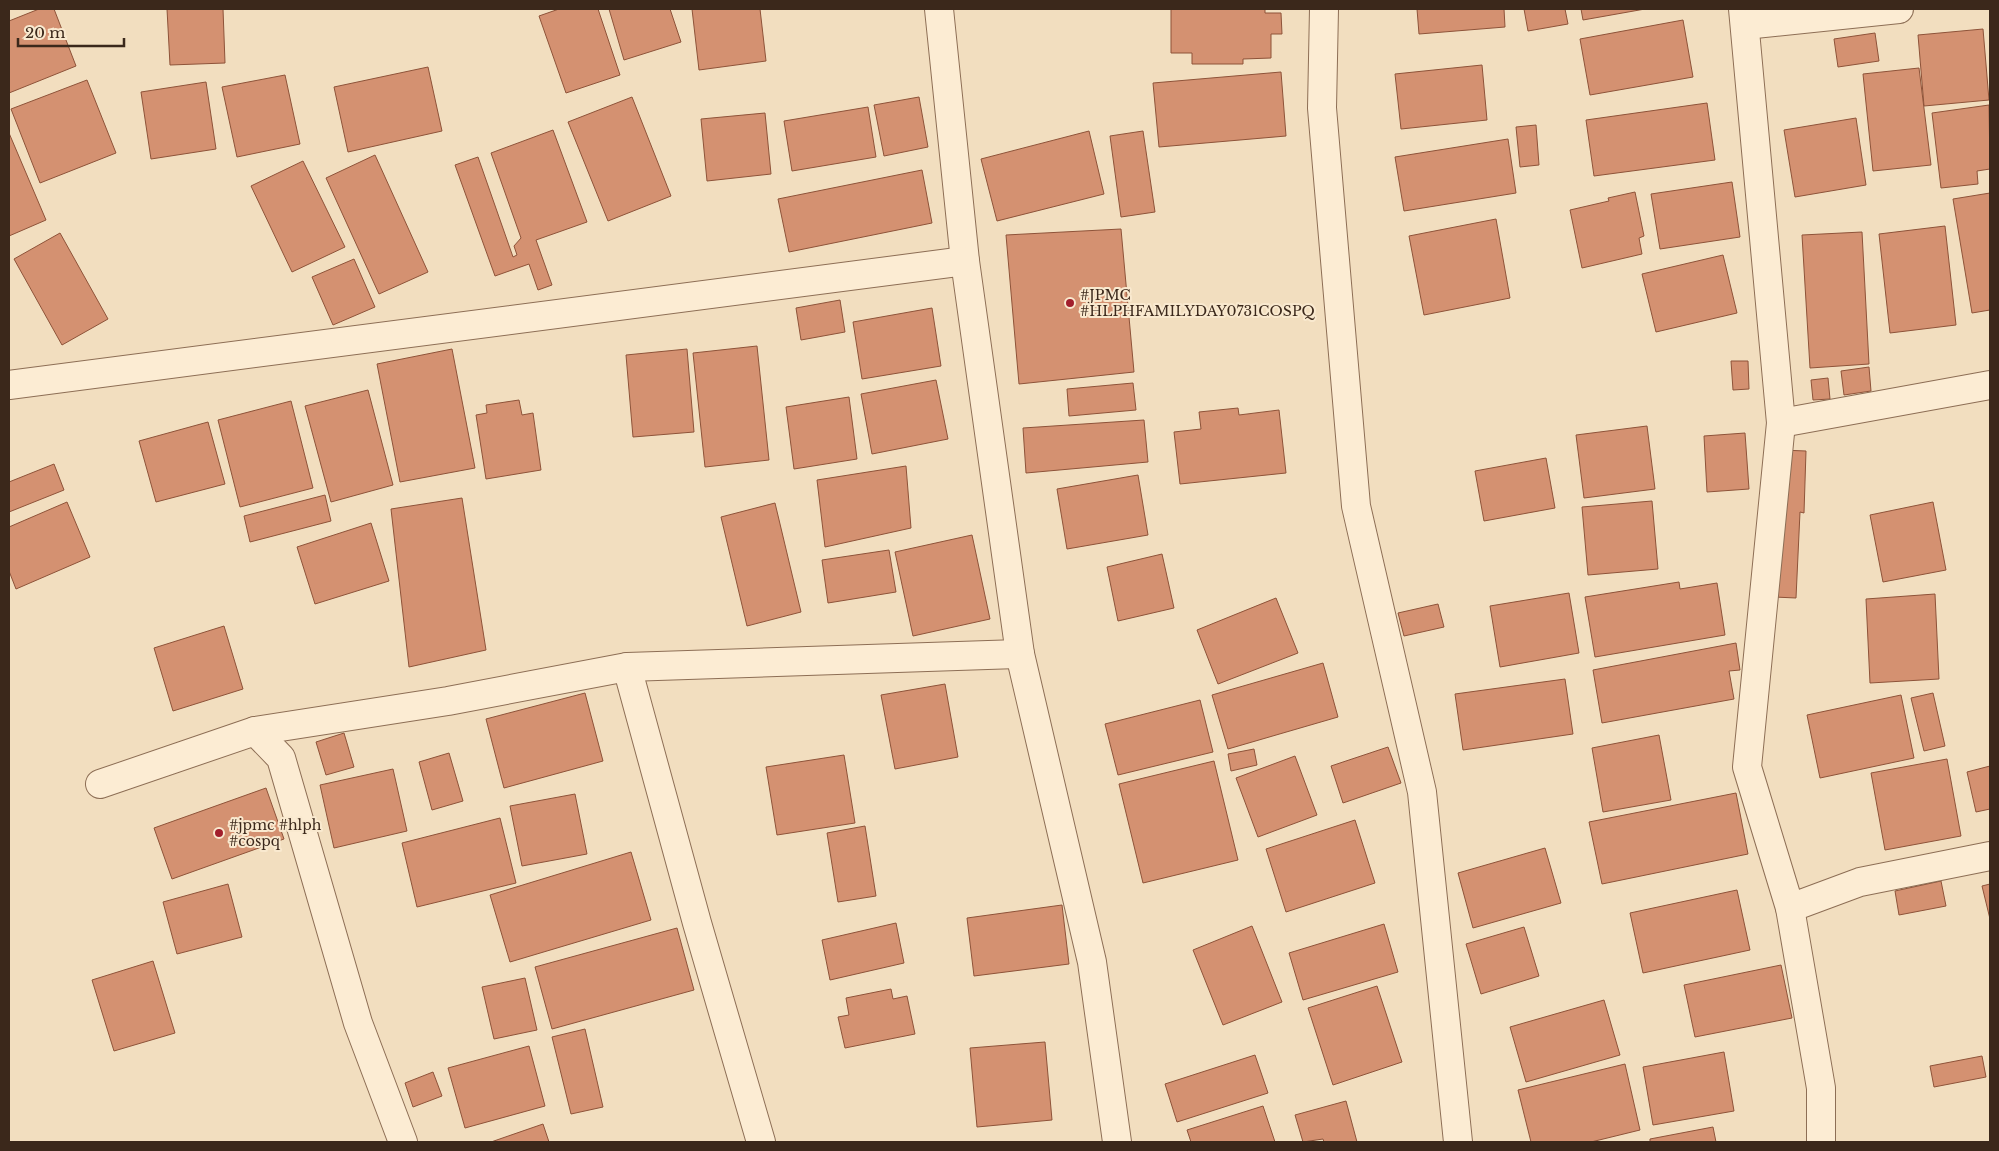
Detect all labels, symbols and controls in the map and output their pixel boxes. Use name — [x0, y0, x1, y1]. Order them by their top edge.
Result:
scale bar — [18, 15, 124, 47]
text: 20 m — [25, 23, 65, 42]
place label: #JPMC #HLPHFAMILYDAY0731COSPQ — [1080, 286, 1315, 320]
marker: #JPMC #HLPHFAMILYDAY0731COSPQ — [1064, 297, 1076, 309]
place label: #jpmc #hlph #cospq — [229, 816, 322, 850]
marker: #jpmc #hlph #cospq — [213, 827, 225, 839]

